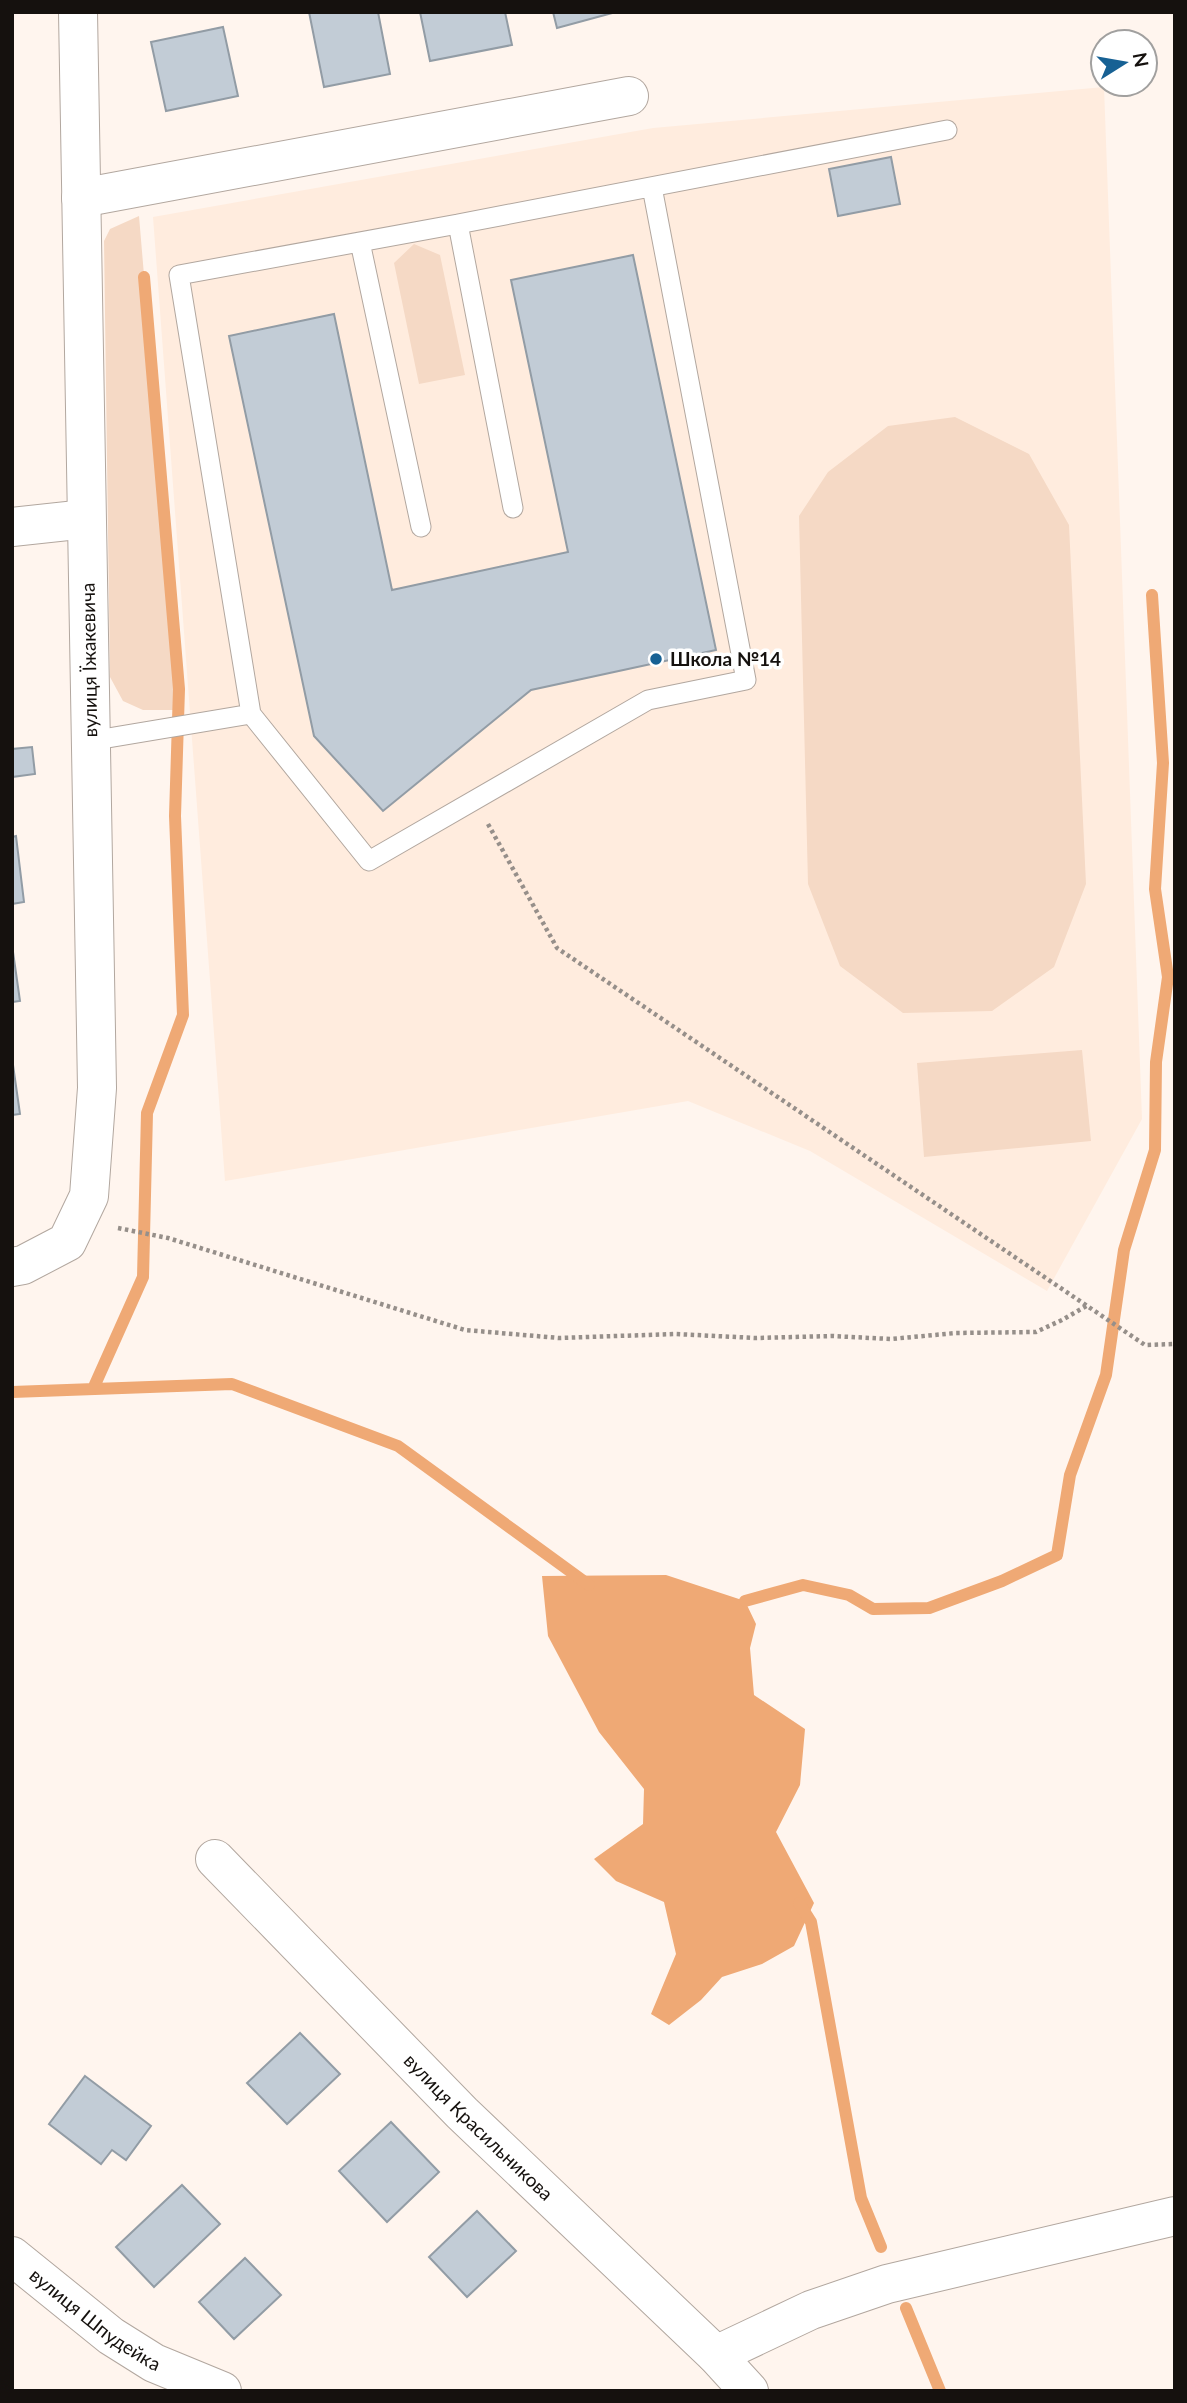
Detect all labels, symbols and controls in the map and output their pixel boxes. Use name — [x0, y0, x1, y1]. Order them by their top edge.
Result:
north arrow — [1089, 28, 1159, 98]
text: N — [1128, 50, 1154, 69]
street label: вулиця Їжакевича — [76, 583, 101, 737]
place label: Школа №14 — [670, 647, 781, 670]
marker: Школа №14 — [648, 651, 664, 667]
street label: вулиця Красильникова — [400, 2049, 558, 2205]
street label: вулиця Шпудейка — [25, 2263, 164, 2375]

